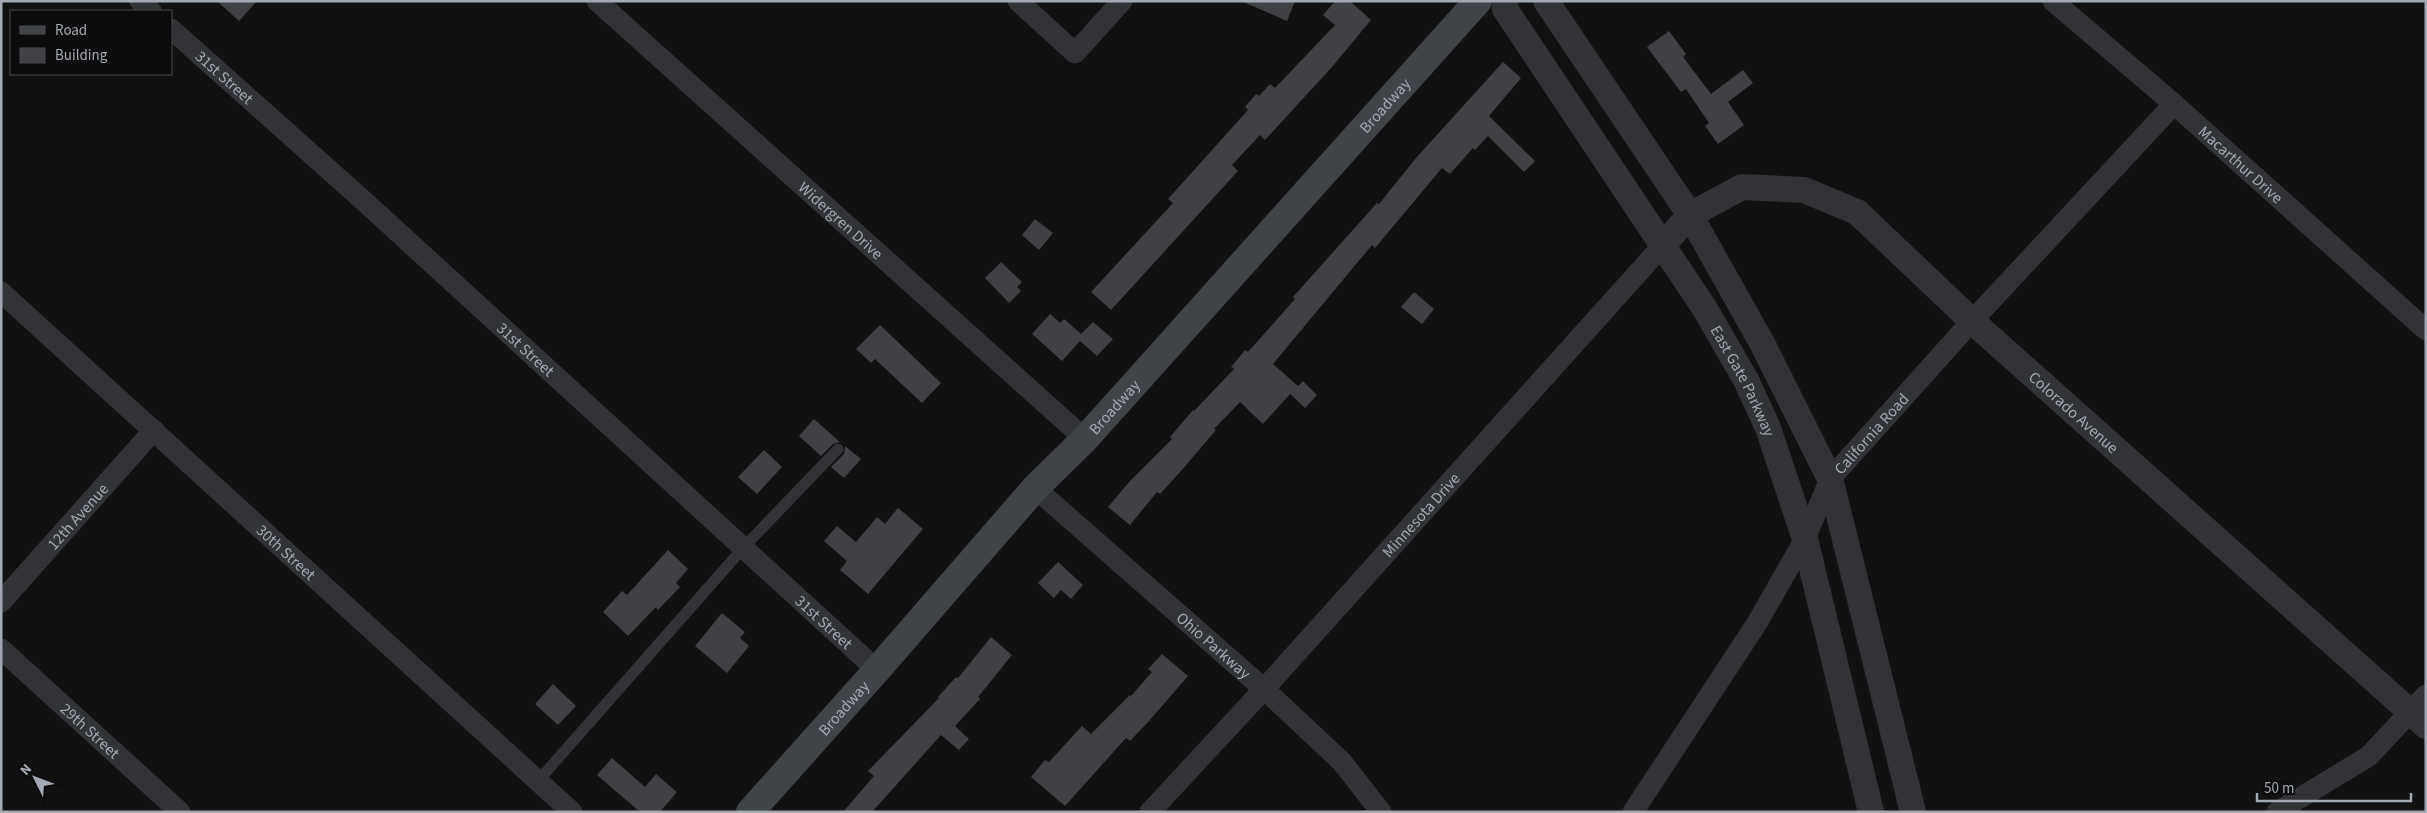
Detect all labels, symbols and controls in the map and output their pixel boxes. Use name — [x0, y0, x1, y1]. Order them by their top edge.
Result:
legend — [10, 10, 172, 75]
text: Road — [55, 20, 87, 41]
text: Building — [55, 45, 108, 66]
street label: 31st Street — [190, 46, 258, 110]
street label: Broadway — [1355, 73, 1416, 138]
street label: Macarthur Drive — [2193, 121, 2288, 209]
street label: Widergren Drive — [793, 177, 888, 265]
street label: 31st Street — [492, 318, 559, 382]
street label: East Gate Parkway — [1705, 322, 1780, 440]
street label: Colorado Avenue — [2023, 367, 2123, 459]
street label: Broadway — [1084, 375, 1146, 440]
street label: California Road — [1829, 389, 1914, 480]
street label: Minnesota Drive — [1377, 468, 1465, 563]
street label: 12th Avenue — [43, 479, 114, 555]
street label: 30th Street — [251, 520, 321, 586]
street label: 31st Street — [790, 590, 858, 655]
street label: Ohio Parkway — [1171, 607, 1255, 685]
street label: Broadway — [813, 676, 875, 741]
street label: 29th Street — [55, 698, 125, 764]
north arrow — [10, 753, 60, 803]
text: N — [16, 760, 37, 780]
scale bar — [2257, 770, 2411, 802]
text: 50 m — [2264, 778, 2294, 799]

